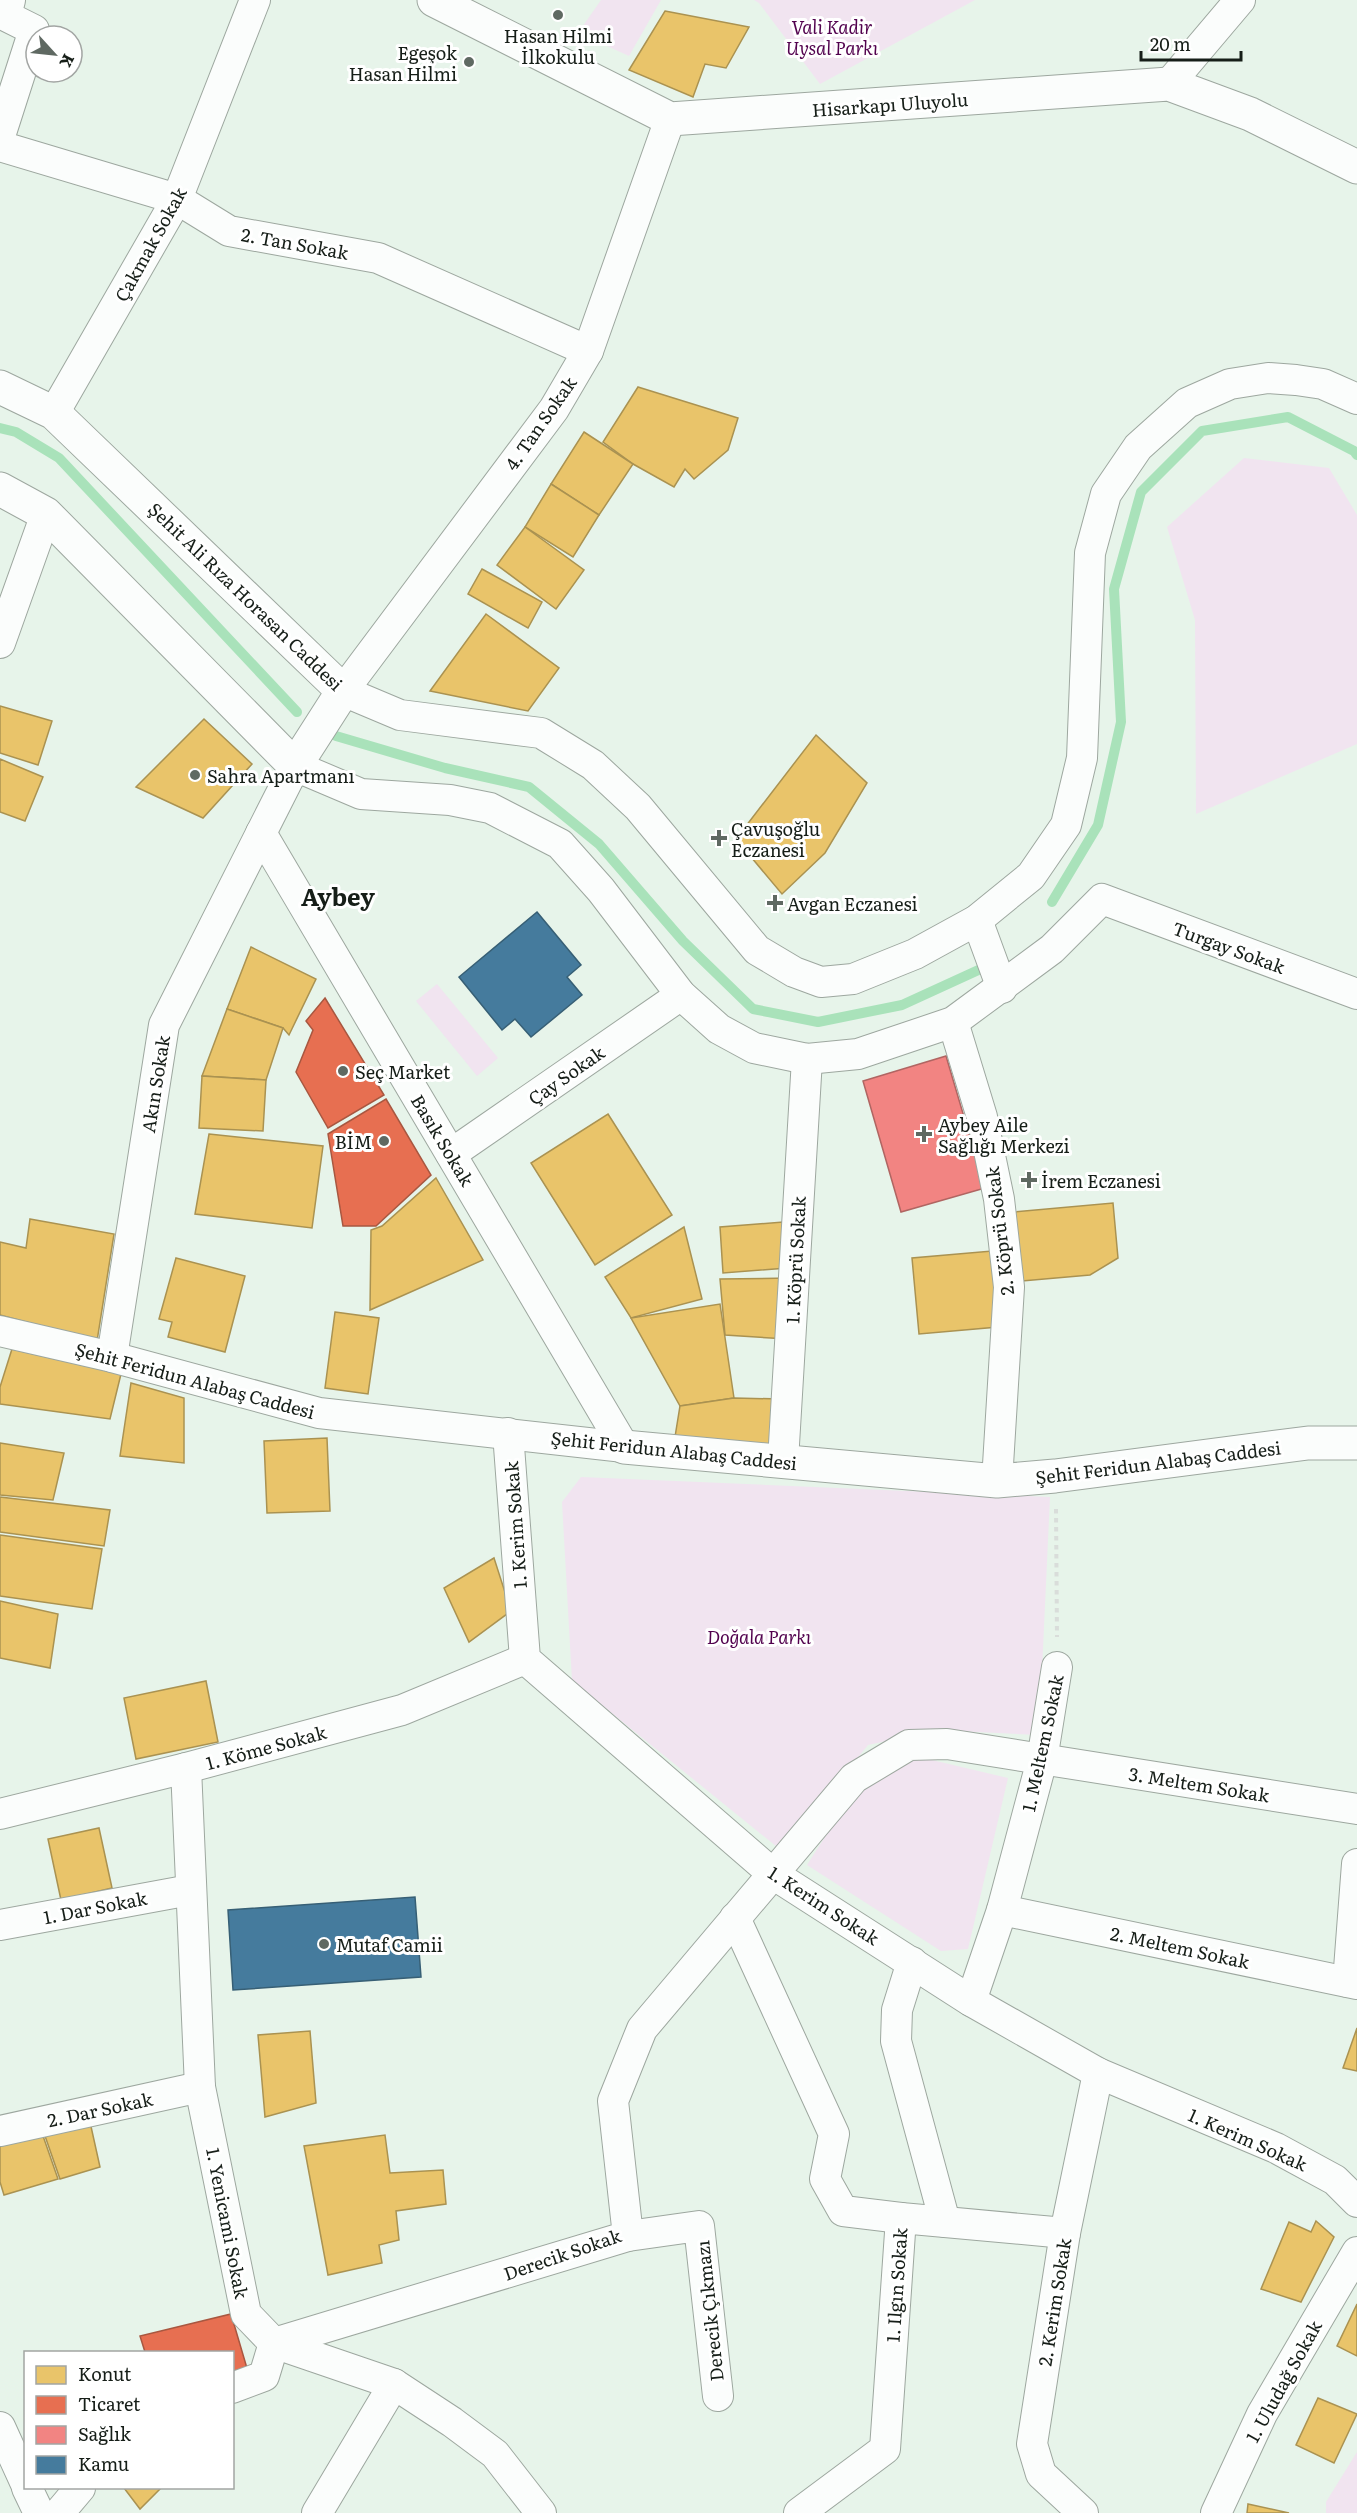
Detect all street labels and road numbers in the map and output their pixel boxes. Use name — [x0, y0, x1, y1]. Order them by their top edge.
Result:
street label: Hisarkapı Uluyolu — [811, 85, 969, 123]
street label: Çakmak Sokak — [107, 181, 193, 306]
street label: 2. Tan Sokak — [239, 220, 352, 266]
street label: 4. Tan Sokak — [498, 370, 583, 475]
street label: Şehit Ali Rıza Horasan Caddesi — [143, 496, 349, 696]
street label: Turgay Sokak — [1169, 914, 1290, 980]
street label: Akın Sokak — [134, 1032, 176, 1135]
street label: Çay Sokak — [522, 1038, 611, 1111]
street label: Basık Sokak — [405, 1089, 482, 1192]
street label: 2. Köprü Sokak — [978, 1164, 1020, 1297]
street label: 1. Köprü Sokak — [778, 1195, 812, 1324]
street label: Şehit Feridun Alabaş Caddesi — [72, 1335, 318, 1425]
street label: Şehit Feridun Alabaş Caddesi — [550, 1424, 798, 1476]
street label: Şehit Feridun Alabaş Caddesi — [1034, 1434, 1282, 1490]
street label: 1. Kerim Sokak — [497, 1459, 533, 1590]
street label: 1. Meltem Sokak — [1014, 1671, 1070, 1814]
street label: 1. Köme Sokak — [203, 1718, 330, 1776]
street label: 3. Meltem Sokak — [1127, 1760, 1272, 1809]
street label: 1. Kerim Sokak — [763, 1859, 886, 1952]
street label: 1. Dar Sokak — [41, 1884, 150, 1930]
street label: 2. Meltem Sokak — [1108, 1919, 1253, 1975]
street label: 2. Dar Sokak — [45, 2084, 156, 2133]
street label: 1. Kerim Sokak — [1184, 2101, 1313, 2178]
street label: 1. Yenicami Sokak — [200, 2145, 256, 2302]
street label: Derecik Sokak — [500, 2221, 625, 2287]
street label: 1. Ilgın Sokak — [879, 2226, 914, 2343]
street label: 2. Kerim Sokak — [1031, 2235, 1078, 2368]
street label: Derecik Çıkmazı — [688, 2239, 730, 2383]
street label: 1. Uludağ Sokak — [1238, 2314, 1328, 2447]

